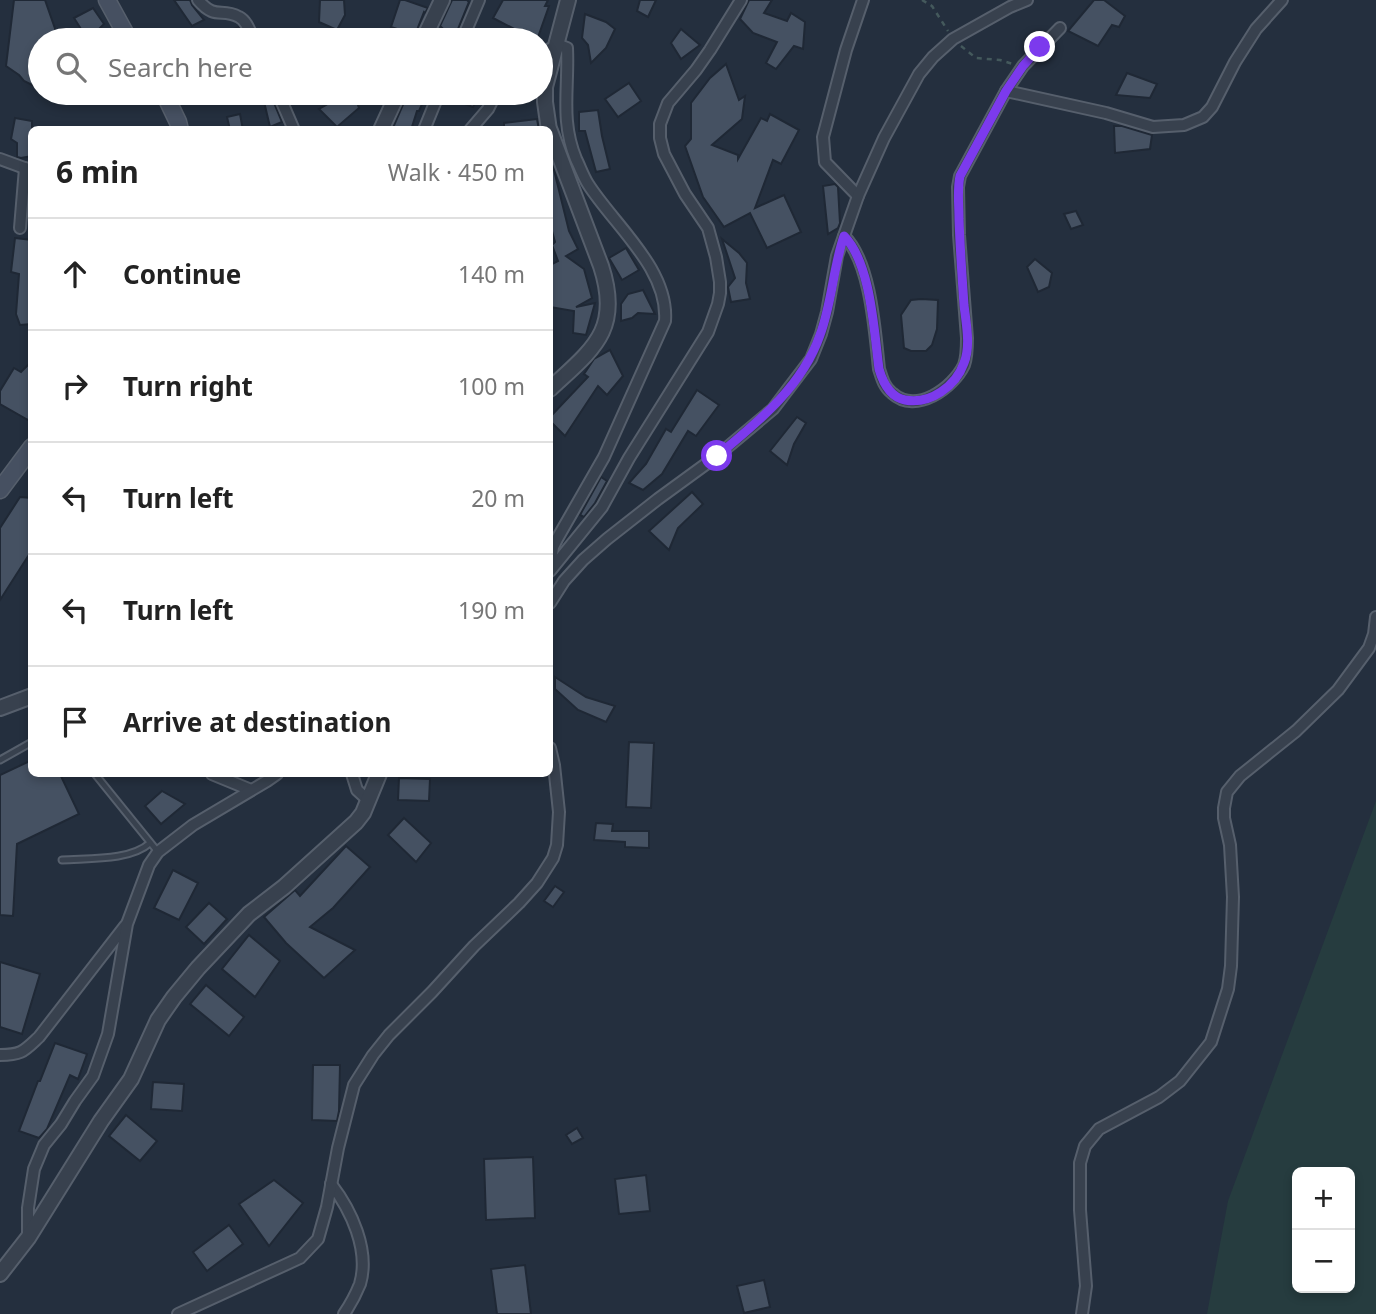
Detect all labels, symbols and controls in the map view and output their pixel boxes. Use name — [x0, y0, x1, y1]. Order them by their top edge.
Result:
search box — [28, 28, 553, 105]
route end — [1024, 31, 1055, 62]
icon: search — [52, 48, 90, 86]
text: Search here — [108, 49, 253, 85]
text: 6 min — [56, 151, 139, 192]
text: Walk · 450 m — [388, 156, 525, 188]
icon: ahead — [56, 255, 94, 293]
text: Continue — [123, 256, 241, 292]
text: 140 m — [458, 258, 525, 290]
icon: right — [56, 367, 94, 405]
text: Turn right — [123, 368, 253, 404]
text: 100 m — [458, 370, 525, 402]
route start — [701, 440, 732, 471]
icon: left — [56, 479, 94, 517]
text: Turn left — [123, 480, 234, 516]
text: 20 m — [471, 482, 525, 514]
icon: left — [56, 591, 94, 629]
text: Turn left — [123, 592, 234, 628]
text: 190 m — [458, 594, 525, 626]
icon: arrive — [56, 703, 94, 741]
text: Arrive at destination — [123, 704, 392, 740]
map controls — [1292, 1167, 1355, 1293]
button: + — [1292, 1167, 1355, 1230]
button: − — [1292, 1230, 1355, 1293]

